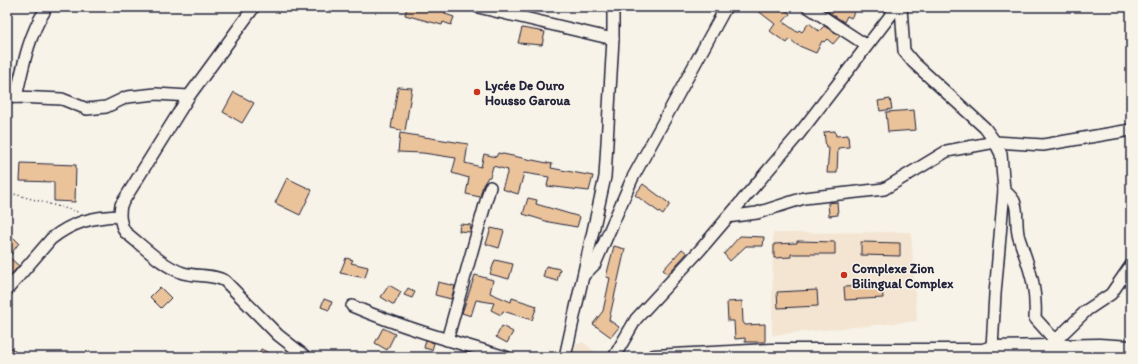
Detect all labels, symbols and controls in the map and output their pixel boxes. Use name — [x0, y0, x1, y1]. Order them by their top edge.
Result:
place label: Lycée De Ouro Housso Garoua — [485, 78, 571, 108]
marker: Lycée De Ouro Housso Garoua — [472, 87, 482, 97]
place label: Complexe Zion Bilingual Complex — [852, 261, 954, 292]
marker: Complexe Zion Bilingual Complex — [839, 270, 849, 280]

